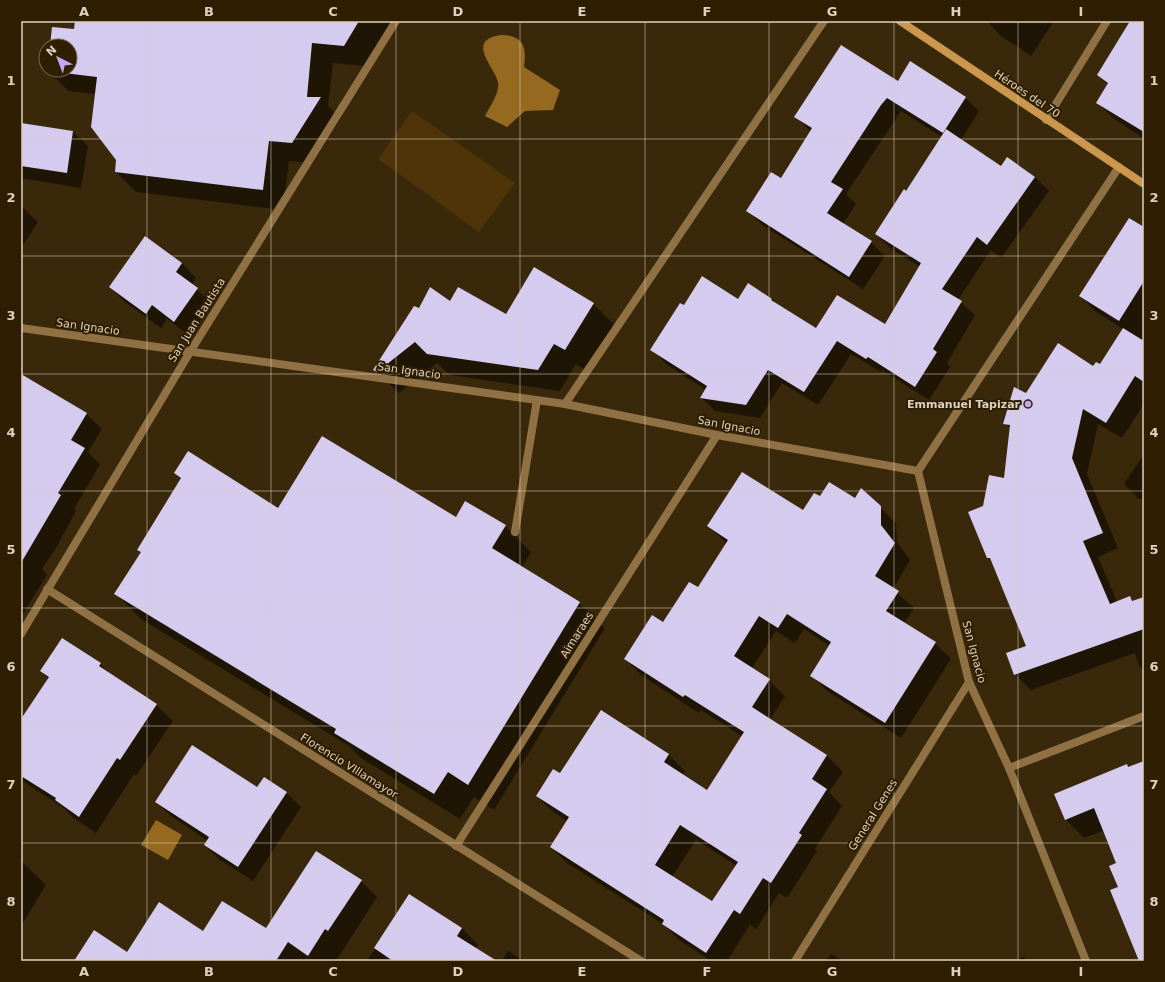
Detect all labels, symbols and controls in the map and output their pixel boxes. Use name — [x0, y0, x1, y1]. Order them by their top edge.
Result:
text: A — [79, 4, 89, 19]
text: B — [204, 4, 214, 19]
text: C — [328, 4, 338, 19]
text: D — [453, 4, 464, 19]
text: E — [578, 4, 586, 19]
text: F — [703, 4, 711, 19]
text: G — [827, 4, 837, 19]
text: H — [951, 4, 961, 19]
text: I — [1079, 4, 1083, 19]
north arrow — [38, 38, 78, 78]
text: N — [44, 43, 59, 59]
street label: Héroes del 70 — [992, 67, 1062, 121]
text: 1 — [6, 73, 16, 88]
text: 1 — [1149, 73, 1159, 88]
text: 2 — [6, 190, 16, 205]
text: 2 — [1149, 190, 1159, 205]
street label: San Juan Bautista — [166, 275, 228, 365]
text: 3 — [6, 308, 16, 323]
text: 3 — [1149, 308, 1159, 323]
street label: San Ignacio — [55, 316, 121, 338]
street label: San Ignacio — [376, 360, 442, 382]
place label: Emmanuel Tapizar — [907, 398, 1021, 411]
marker: Emmanuel Tapizar — [1023, 399, 1033, 409]
street label: San Ignacio — [696, 414, 762, 439]
text: 4 — [6, 425, 16, 440]
text: 4 — [1149, 425, 1159, 440]
text: 5 — [6, 542, 16, 557]
text: 5 — [1149, 542, 1159, 557]
street label: Aimaraes — [558, 609, 596, 660]
street label: San Ignacio — [959, 619, 989, 685]
text: 6 — [6, 659, 16, 674]
text: 6 — [1149, 659, 1159, 674]
street label: Florencio VIllamayor — [298, 731, 400, 802]
text: 7 — [6, 777, 16, 792]
street label: General Genes — [846, 777, 900, 853]
text: 7 — [1149, 777, 1159, 792]
text: 8 — [6, 894, 16, 909]
text: 8 — [1149, 894, 1159, 909]
text: A — [79, 964, 89, 979]
text: B — [204, 964, 214, 979]
text: C — [328, 964, 338, 979]
text: D — [453, 964, 464, 979]
text: E — [578, 964, 586, 979]
text: F — [703, 964, 711, 979]
text: G — [827, 964, 837, 979]
text: H — [951, 964, 961, 979]
text: I — [1079, 964, 1083, 979]

